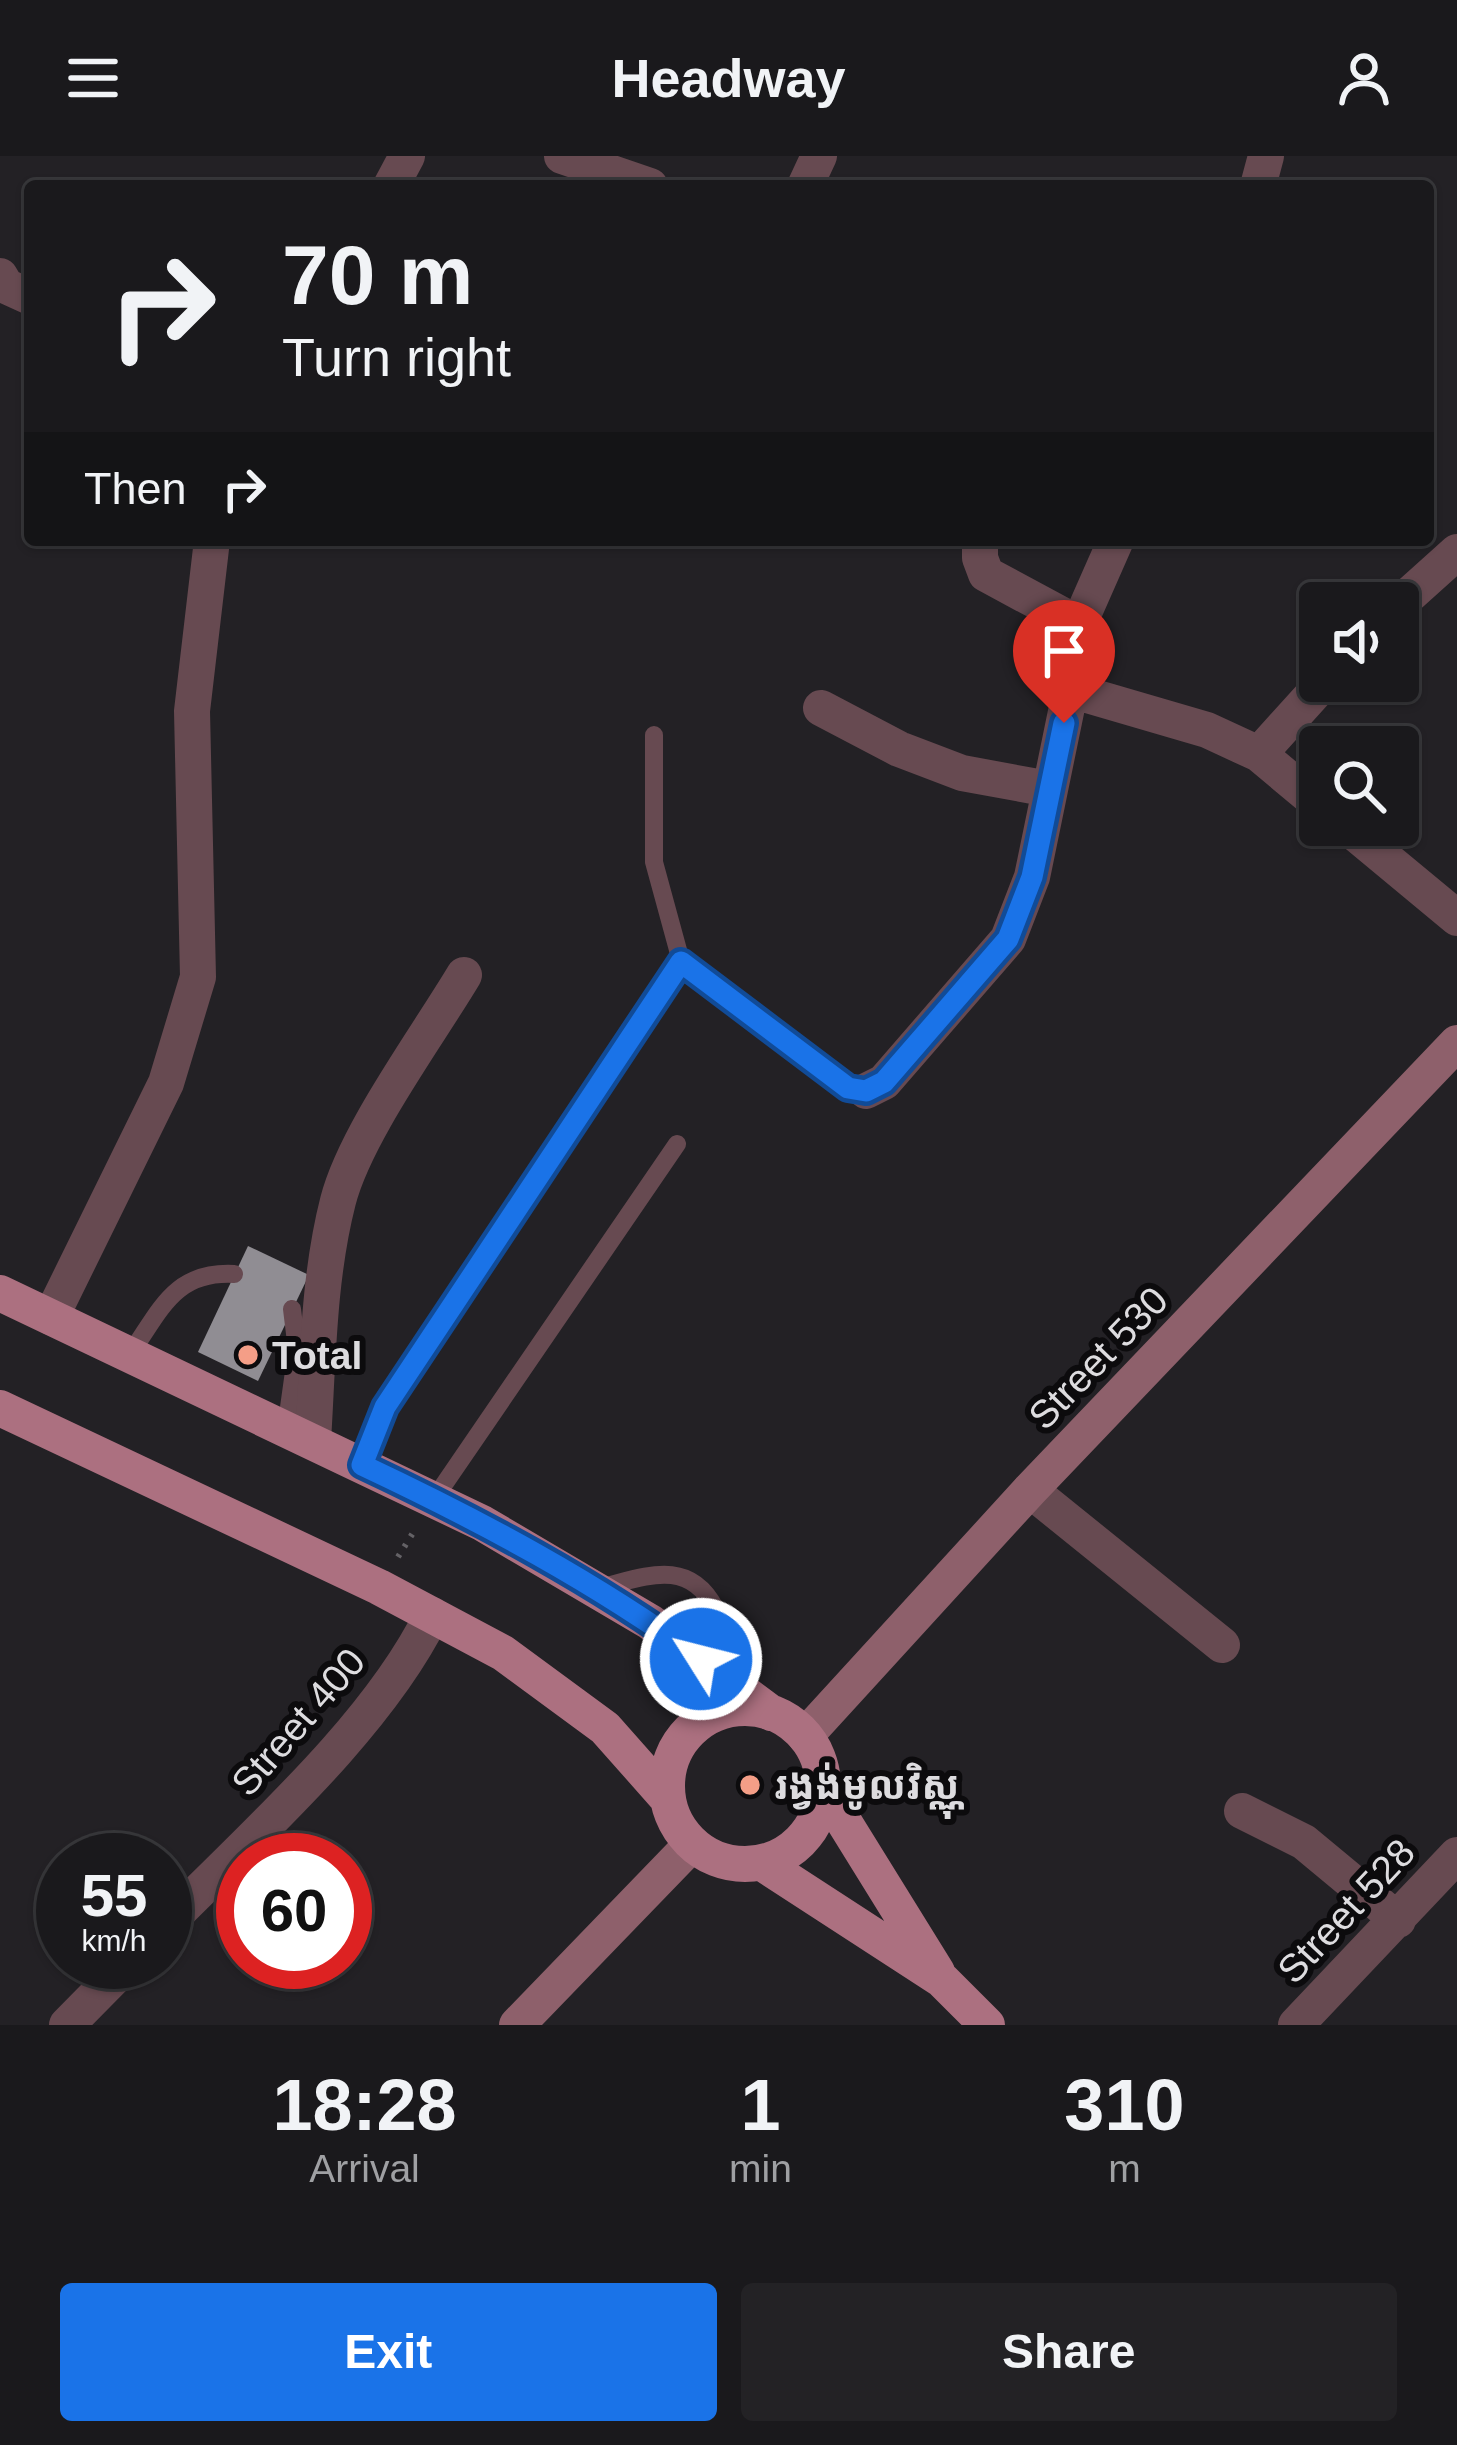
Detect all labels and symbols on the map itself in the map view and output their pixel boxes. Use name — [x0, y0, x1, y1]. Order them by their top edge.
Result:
pin — [1013, 600, 1115, 723]
street label: Street 530 — [1020, 1278, 1176, 1438]
place label: Total — [272, 1334, 362, 1377]
marker: Total — [235, 1342, 261, 1368]
position arrow — [638, 1596, 764, 1722]
street label: Street 400 — [223, 1640, 373, 1804]
place label: រង្វង់មូលវិស្ណុ — [774, 1762, 964, 1819]
marker: រង្វង់មូលវិស្ណុ — [737, 1772, 763, 1798]
street label: Street 528 — [1269, 1831, 1423, 1991]
speed limit sign: 60 — [216, 1833, 372, 1989]

